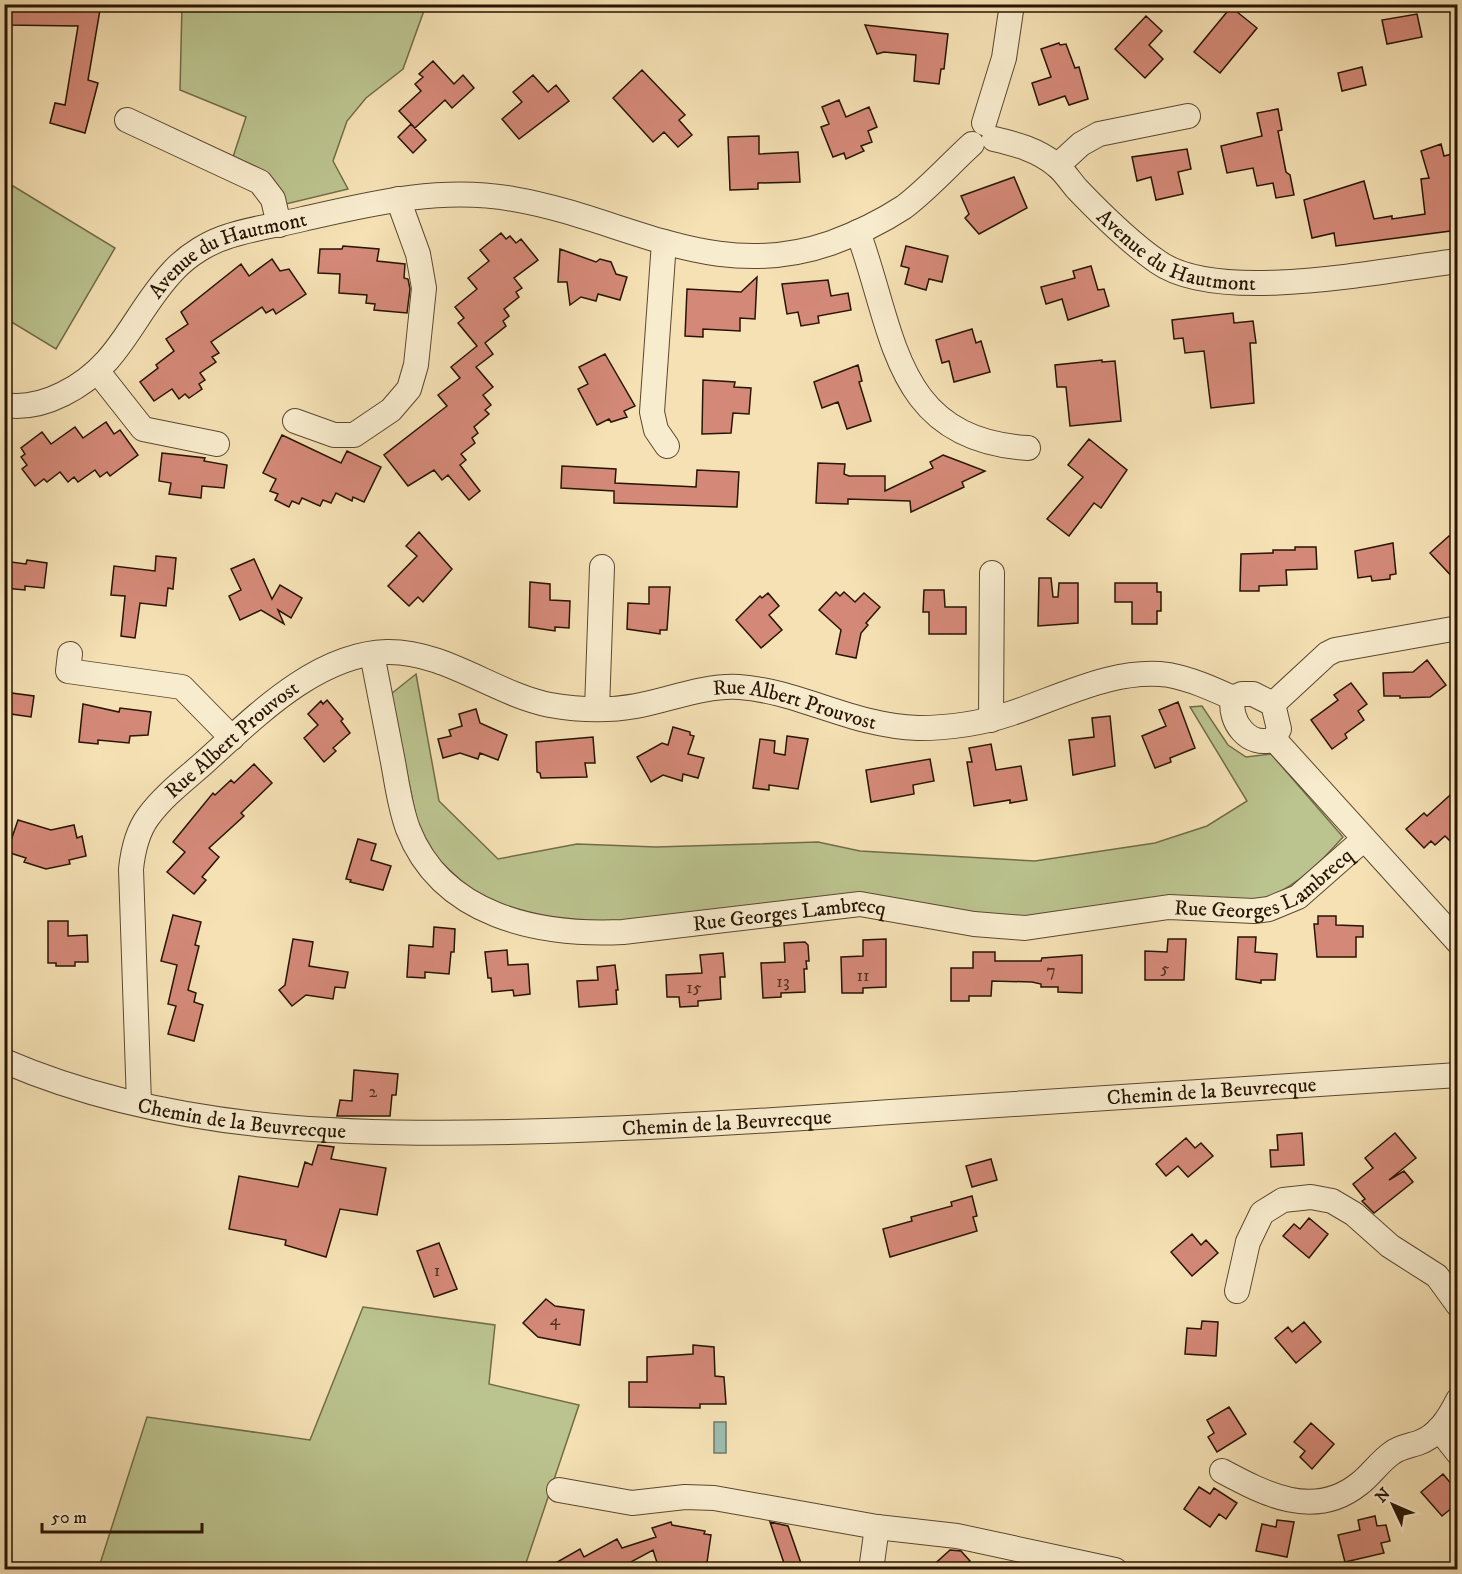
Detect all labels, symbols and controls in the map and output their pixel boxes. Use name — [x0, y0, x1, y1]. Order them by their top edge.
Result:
street label: Avenue du Hautmont — [1091, 204, 1256, 297]
street label: Avenue du Hautmont — [143, 207, 310, 304]
street label: Rue Albert Prouvost — [160, 675, 304, 805]
street label: Rue Albert Prouvost — [712, 675, 879, 736]
street label: Rue Georges Lambrecq — [1174, 842, 1359, 925]
street label: Rue Georges Lambrecq — [692, 892, 889, 938]
house number: 5 — [1161, 958, 1170, 980]
house number: 7 — [1046, 960, 1056, 982]
house number: 11 — [856, 965, 870, 987]
house number: 13 — [776, 971, 790, 993]
house number: 15 — [686, 977, 702, 999]
street label: Chemin de la Beuvrecque — [1106, 1072, 1318, 1112]
house number: 2 — [369, 1081, 378, 1103]
street label: Chemin de la Beuvrecque — [135, 1093, 347, 1145]
street label: Chemin de la Beuvrecque — [621, 1104, 833, 1142]
house number: 1 — [434, 1260, 440, 1282]
house number: 4 — [550, 1309, 561, 1331]
north arrow — [1363, 1475, 1423, 1535]
text: N — [1371, 1484, 1395, 1507]
scale bar — [42, 1496, 202, 1534]
text: 50 m — [51, 1507, 87, 1529]

